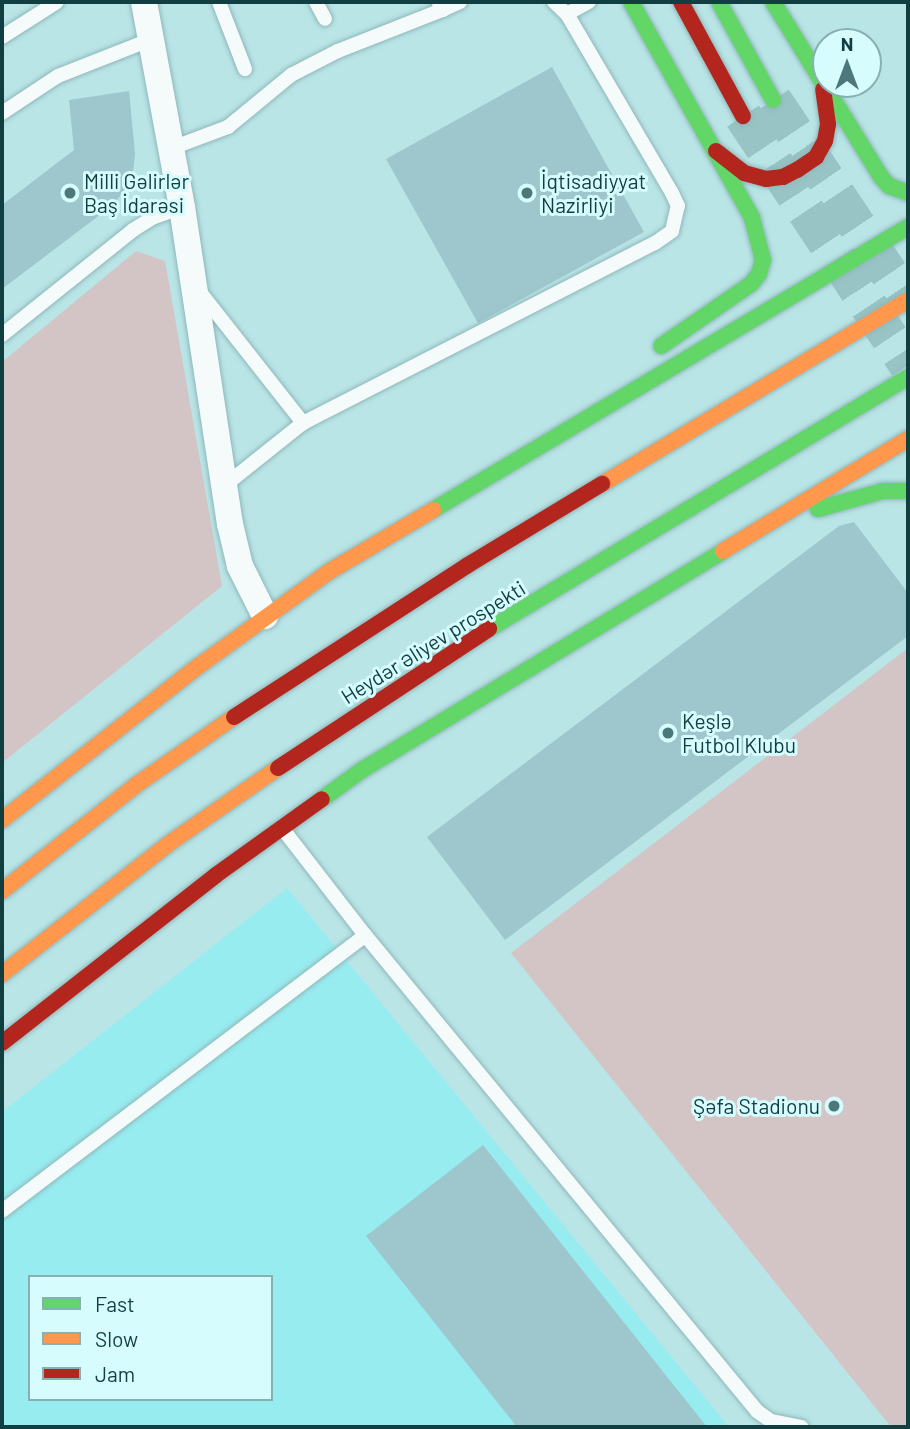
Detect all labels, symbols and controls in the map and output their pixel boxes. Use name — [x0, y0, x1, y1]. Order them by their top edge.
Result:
north arrow — [812, 28, 882, 98]
text: N — [841, 32, 853, 55]
place label: Milli Gəlirlər Baş İdarəsi — [84, 168, 189, 218]
place label: İqtisadiyyat Nazirliyi — [541, 168, 646, 218]
marker: Milli Gəlirlər Baş İdarəsi — [62, 185, 78, 201]
marker: İqtisadiyyat Nazirliyi — [519, 185, 535, 201]
street label: Heydər Əliyev prospekti — [336, 575, 530, 709]
place label: Keşlə Futbol Klubu — [682, 708, 796, 758]
marker: Keşlə Futbol Klubu — [660, 725, 676, 741]
place label: Şəfa Stadionu — [693, 1093, 820, 1119]
marker: Şəfa Stadionu — [826, 1098, 842, 1114]
legend — [28, 1275, 273, 1401]
text: Fast — [95, 1291, 135, 1316]
text: Slow — [95, 1326, 138, 1351]
text: Jam — [95, 1361, 135, 1386]

